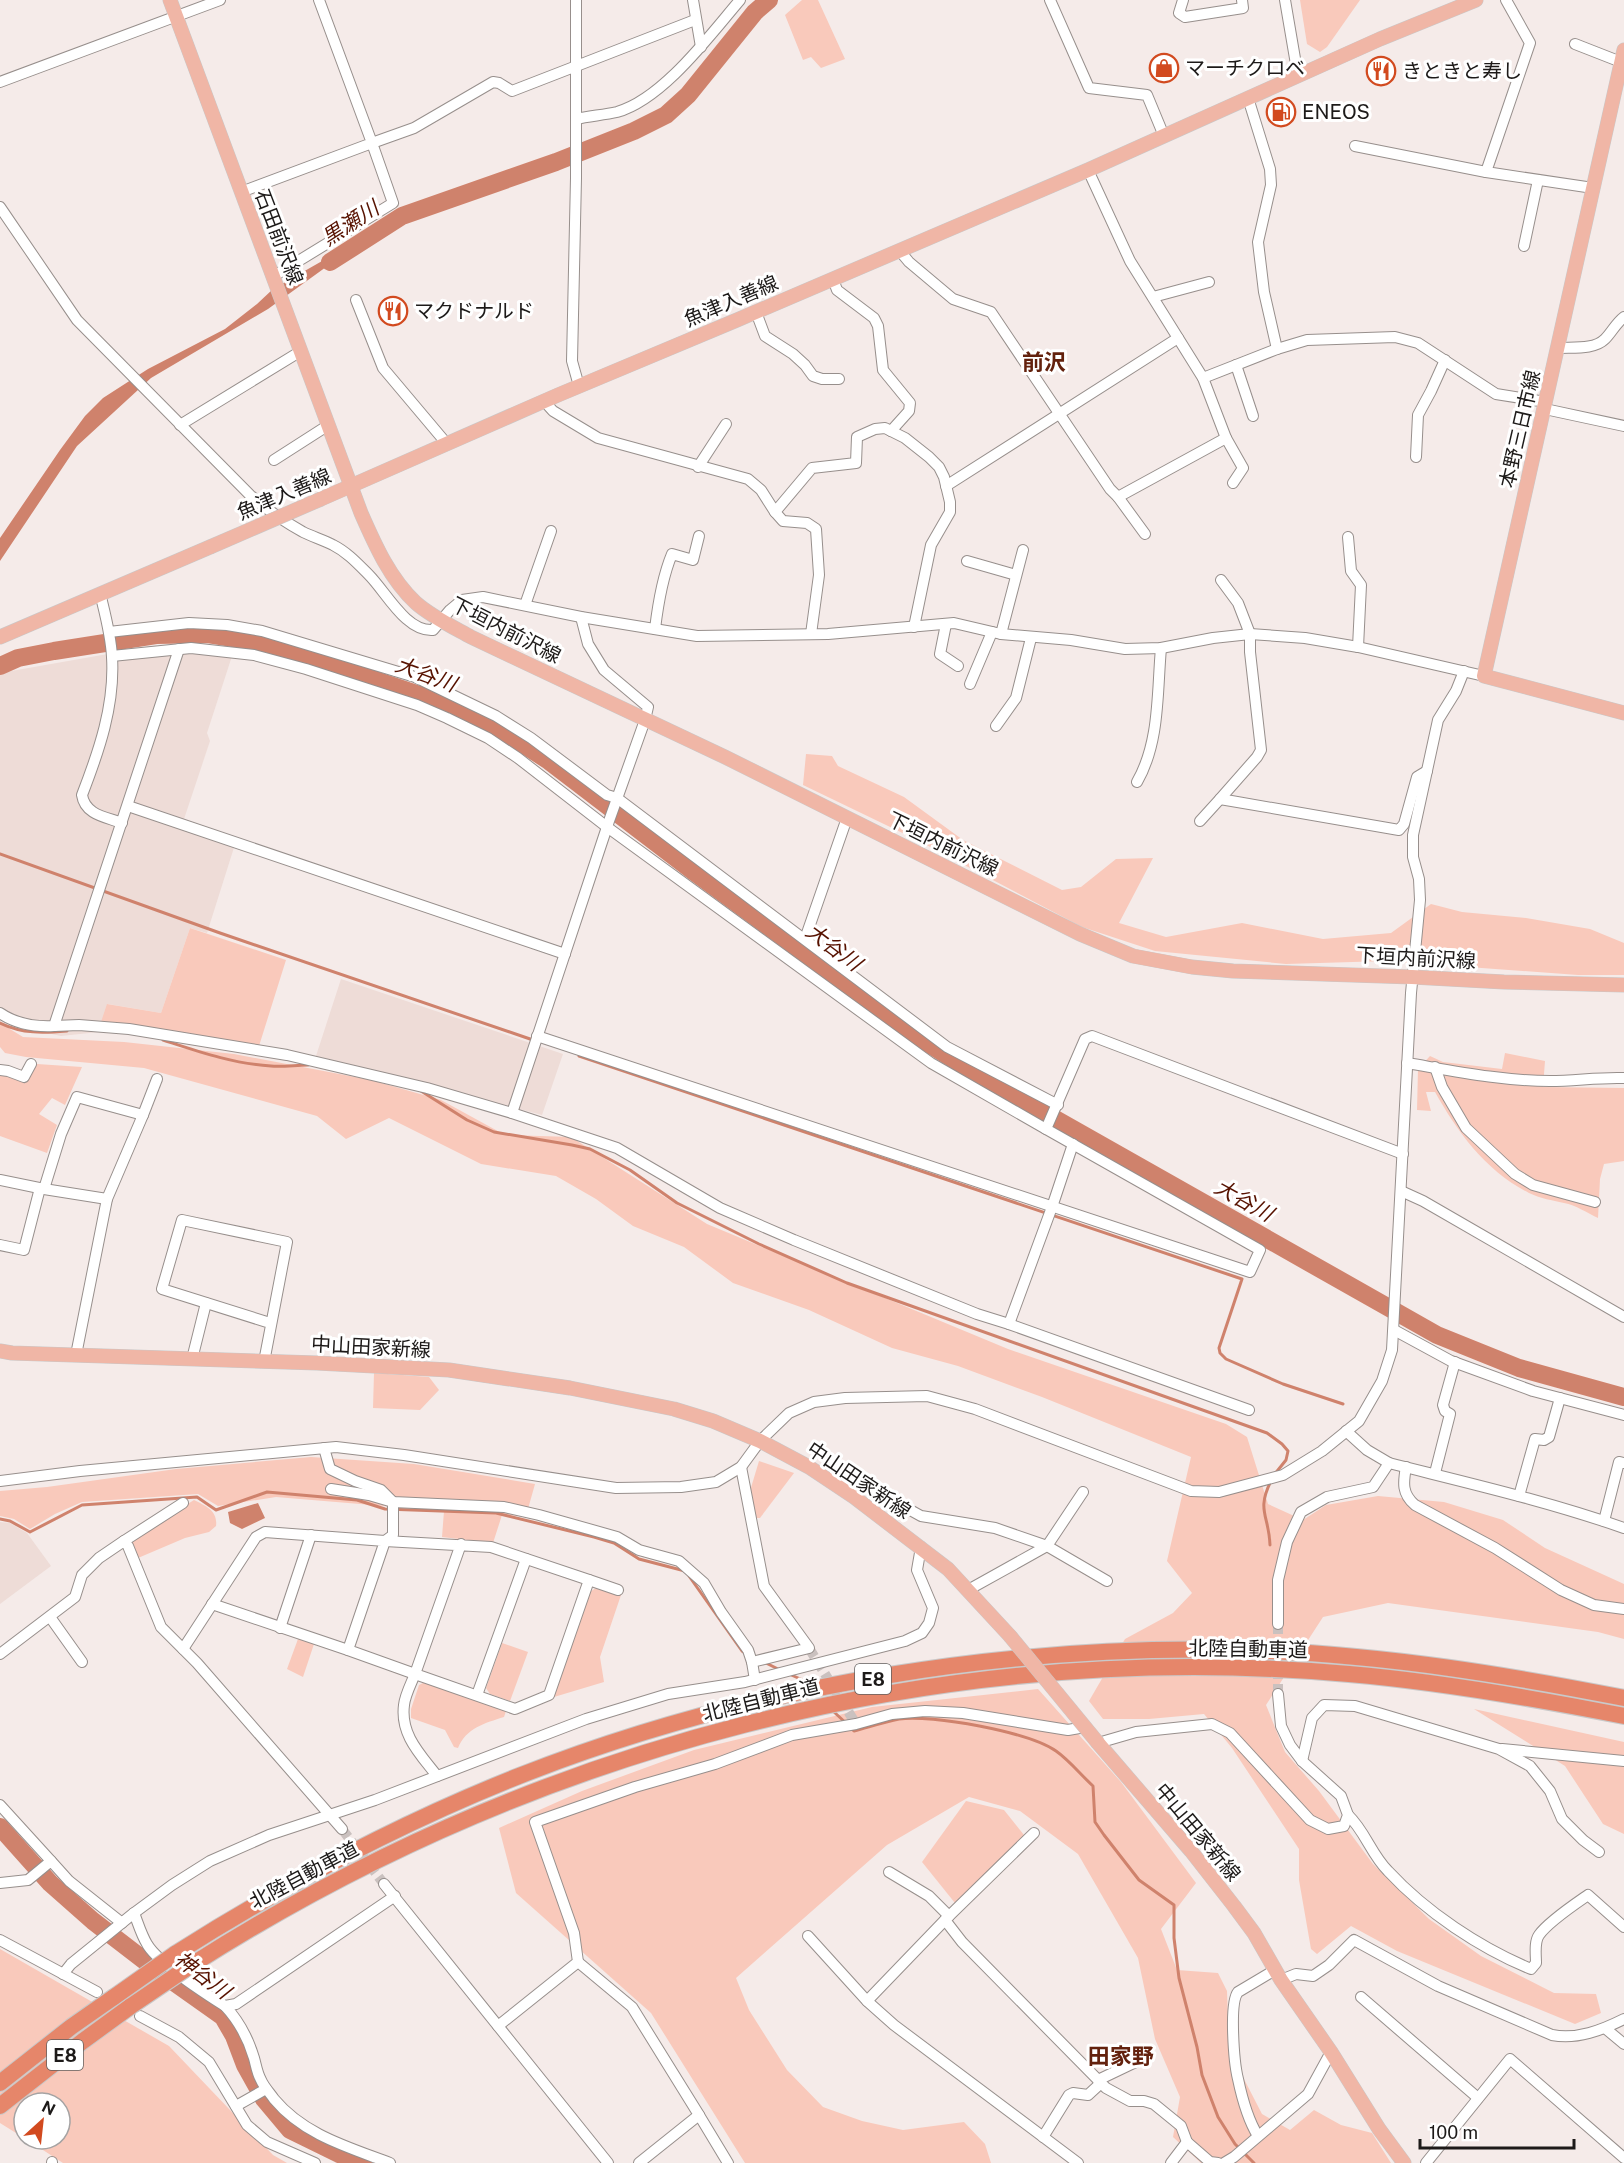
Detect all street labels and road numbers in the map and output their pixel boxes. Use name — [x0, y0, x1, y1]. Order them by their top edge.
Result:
street label: 石田前沢線 — [250, 186, 308, 288]
street label: 魚津入善線 — [680, 270, 782, 332]
street label: 本野三日市線 — [1495, 368, 1545, 490]
street label: 魚津入善線 — [233, 463, 335, 525]
street label: 下垣内前沢線 — [447, 592, 565, 668]
street label: 下垣内前沢線 — [884, 807, 1002, 881]
street label: 下垣内前沢線 — [1355, 943, 1477, 973]
street label: 中山田家新線 — [310, 1332, 432, 1362]
street label: 中山田家新線 — [803, 1436, 915, 1524]
street label: 北陸自動車道 — [1188, 1636, 1308, 1662]
road number: E8 — [855, 1664, 891, 1694]
street label: 北陸自動車道 — [700, 1674, 822, 1726]
street label: 中山田家新線 — [1150, 1778, 1246, 1886]
street label: 北陸自動車道 — [245, 1836, 363, 1914]
road number: E8 — [47, 2040, 83, 2070]

